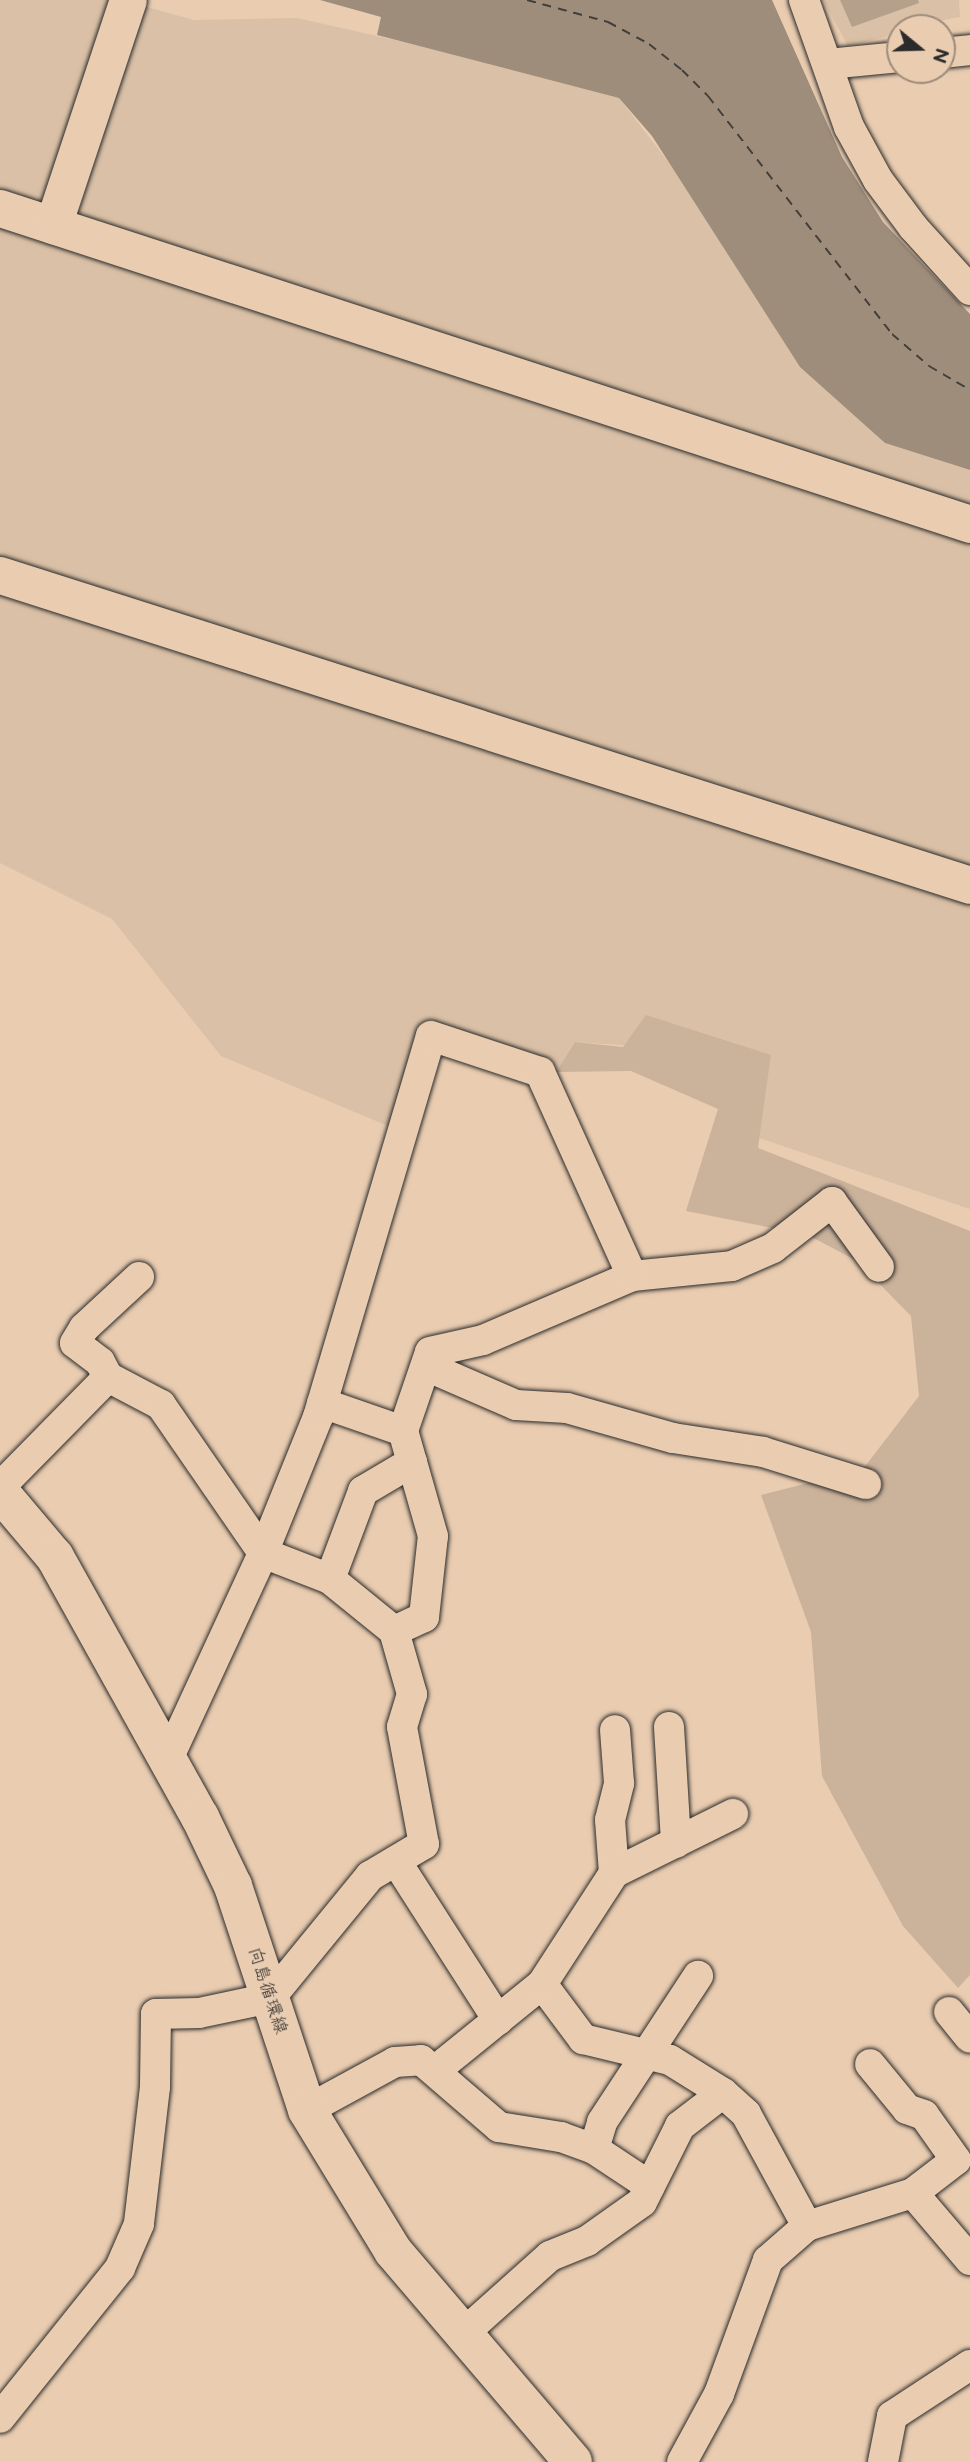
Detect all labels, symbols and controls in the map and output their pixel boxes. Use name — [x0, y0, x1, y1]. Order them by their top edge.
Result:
north arrow — [886, 14, 956, 84]
text: N — [926, 45, 953, 66]
street label: 向島循環線 — [243, 1945, 291, 2037]

